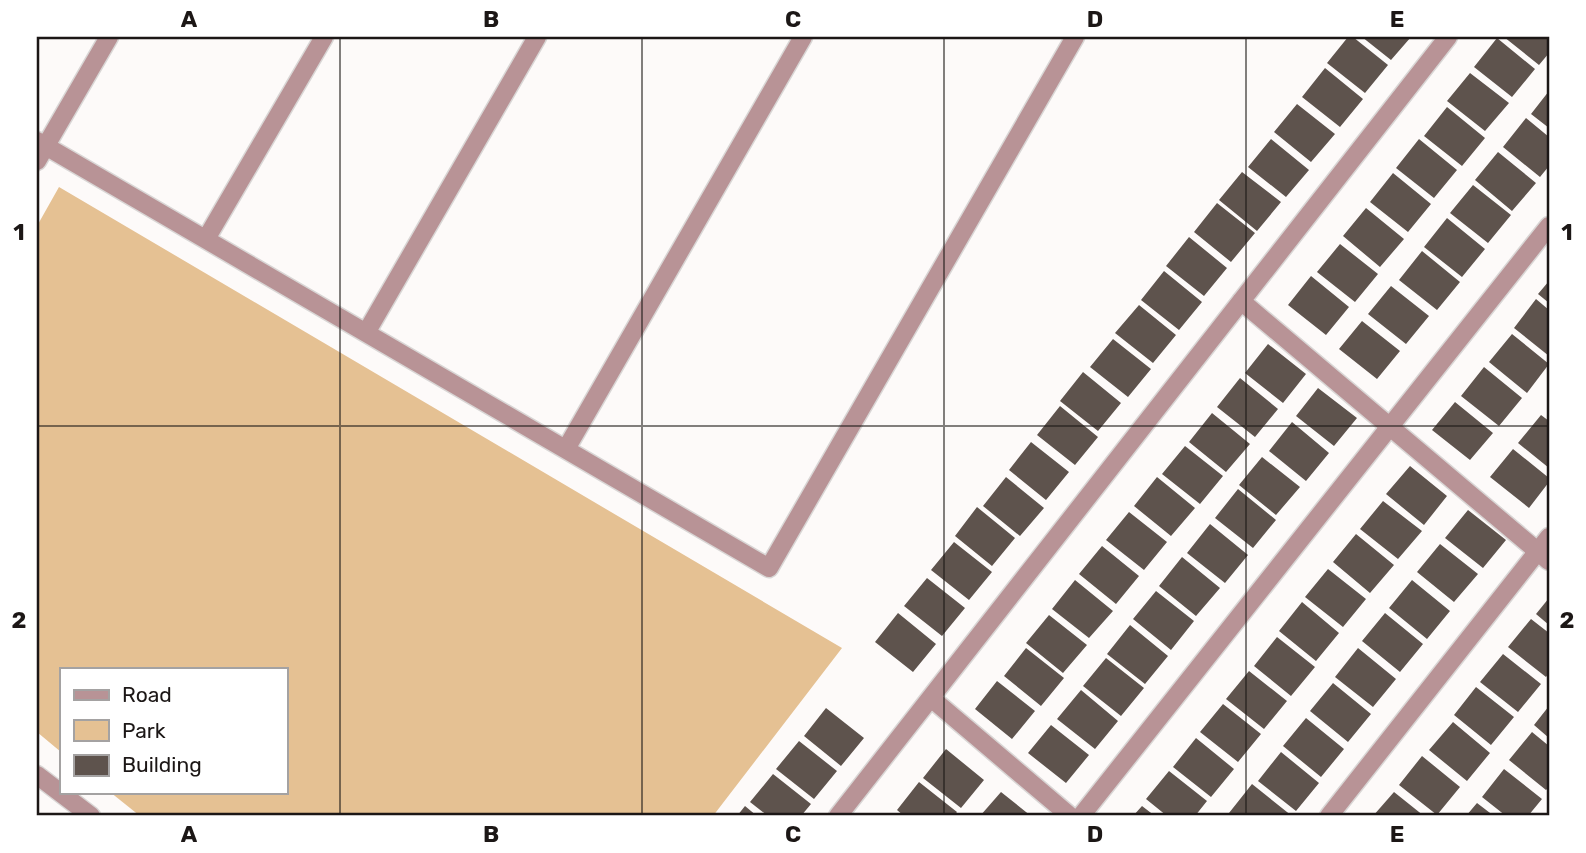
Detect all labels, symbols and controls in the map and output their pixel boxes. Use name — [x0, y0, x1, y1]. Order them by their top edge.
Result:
text: A — [181, 5, 198, 33]
text: B — [483, 5, 499, 33]
text: C — [785, 5, 801, 33]
text: D — [1087, 5, 1103, 33]
text: E — [1390, 5, 1404, 33]
text: 1 — [13, 218, 25, 246]
text: 1 — [1561, 218, 1573, 246]
text: 2 — [12, 606, 26, 634]
text: 2 — [1560, 606, 1574, 634]
legend — [60, 668, 287, 794]
text: Road — [122, 682, 172, 707]
text: Park — [122, 718, 166, 743]
text: Building — [122, 752, 202, 777]
text: A — [181, 820, 198, 848]
text: B — [483, 820, 499, 848]
text: C — [785, 820, 801, 848]
text: D — [1087, 820, 1103, 848]
text: E — [1390, 820, 1404, 848]

